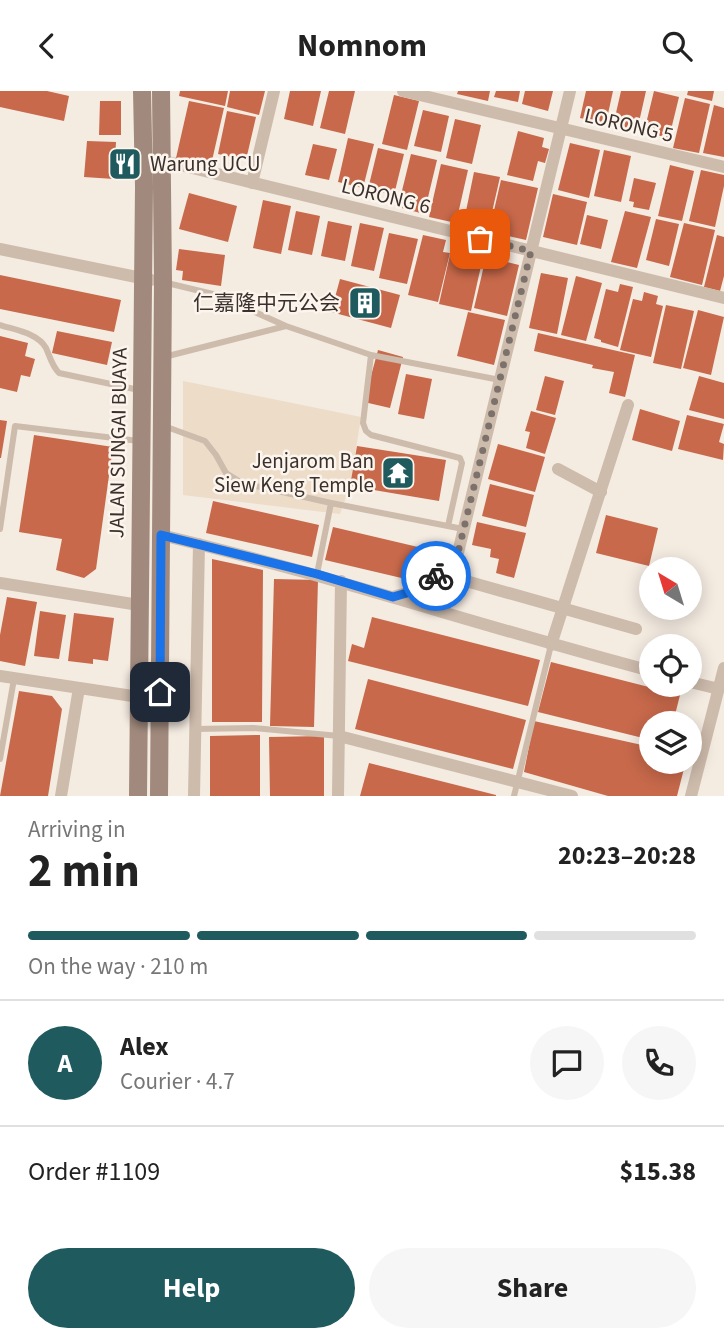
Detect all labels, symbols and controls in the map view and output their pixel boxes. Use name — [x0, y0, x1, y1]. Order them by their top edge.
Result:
text: Nomnom — [297, 23, 427, 69]
icon: back — [28, 27, 66, 65]
icon: search — [658, 27, 696, 65]
street label: LORONG 5 — [581, 100, 677, 150]
restaurant icon: Warung UCU — [106, 145, 144, 183]
place label: Warung UCU — [150, 149, 261, 179]
street label: LORONG 6 — [338, 170, 434, 222]
pin — [450, 209, 510, 269]
icon: bag — [461, 220, 499, 258]
building icon: 仁嘉隆中元公会 — [346, 284, 384, 322]
place label: 仁嘉隆中元公会 — [193, 288, 340, 318]
street label: JALAN SUNGAI BUAYA — [101, 347, 135, 539]
place label: Jenjarom Ban Siew Keng Temple — [214, 446, 374, 500]
temple icon: Jenjarom Ban Siew Keng Temple — [379, 454, 417, 492]
courier — [401, 541, 471, 611]
icon: bike — [417, 557, 455, 595]
north arrow — [639, 557, 702, 619]
map controls — [639, 557, 702, 774]
button: locate — [639, 634, 702, 697]
pin — [130, 662, 190, 722]
icon: home — [141, 673, 179, 711]
button: layers — [639, 711, 702, 774]
text: Arriving in — [28, 813, 126, 846]
text: 20:23–20:28 — [558, 837, 696, 874]
text: 2 min — [28, 839, 140, 904]
text: On the way · 210 m — [28, 950, 208, 983]
button: chat — [530, 1026, 604, 1100]
button: phone — [622, 1026, 696, 1100]
text: Alex — [120, 1028, 169, 1065]
text: A — [58, 1045, 72, 1082]
text: Courier · 4.7 — [120, 1065, 235, 1098]
text: Order #1109 — [28, 1153, 160, 1190]
text: $15.38 — [620, 1153, 696, 1190]
button: Help — [28, 1248, 355, 1328]
button: Share — [369, 1248, 696, 1328]

